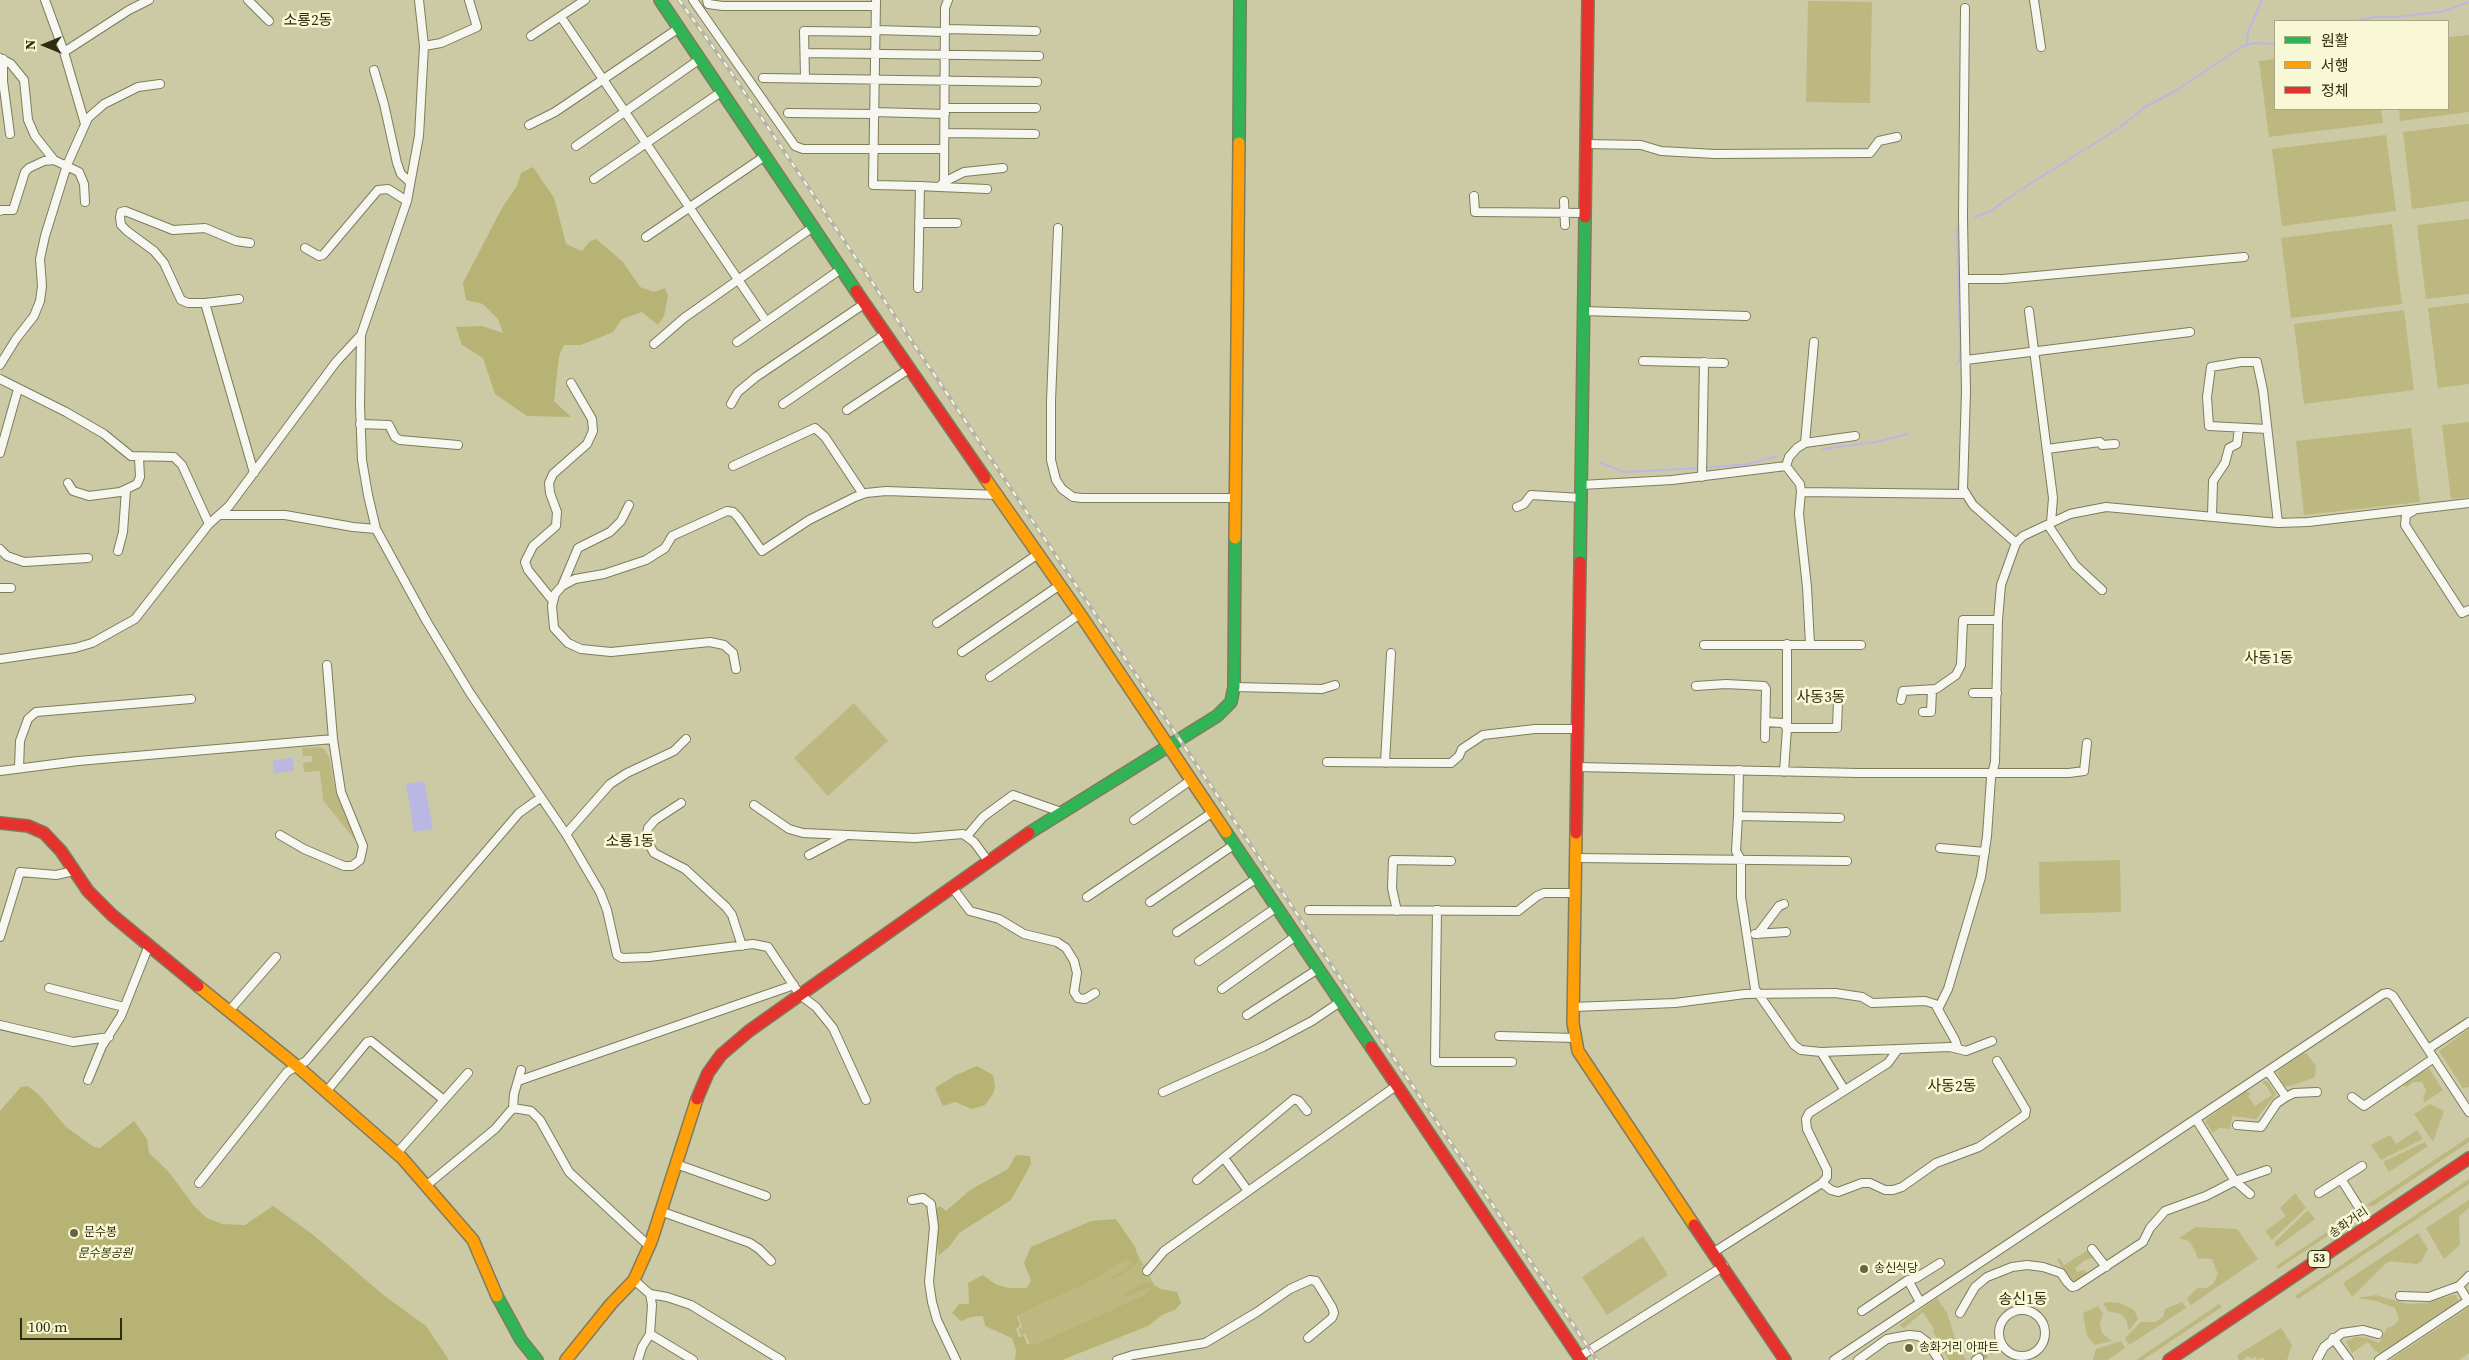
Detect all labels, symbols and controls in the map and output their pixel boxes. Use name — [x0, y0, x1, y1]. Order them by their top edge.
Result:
district label: 소룡2동 — [284, 12, 332, 30]
north arrow — [20, 20, 70, 70]
legend — [2274, 20, 2449, 110]
text: 원활 — [2321, 30, 2349, 51]
text: N — [20, 40, 40, 50]
text: 서행 — [2321, 55, 2349, 76]
text: 정체 — [2321, 80, 2349, 101]
district label: 사동1동 — [2245, 650, 2293, 668]
district label: 사동3동 — [1797, 689, 1845, 707]
district label: 소룡1동 — [606, 833, 654, 851]
district label: 사동2동 — [1928, 1078, 1976, 1096]
street label: 송화거리 — [2327, 1205, 2371, 1241]
place label: 문수봉 — [84, 1226, 117, 1240]
marker: 문수봉 — [68, 1227, 80, 1239]
park label: 문수봉공원 — [77, 1247, 133, 1261]
road number: 53 — [2308, 1250, 2330, 1268]
place label: 송신식당 — [1874, 1262, 1918, 1276]
marker: 송신식당 — [1858, 1263, 1870, 1275]
district label: 송신1동 — [1999, 1291, 2047, 1309]
scale bar — [22, 1308, 125, 1340]
text: 100 m — [28, 1316, 68, 1337]
place label: 송화거리 아파트 — [1919, 1341, 1999, 1355]
marker: 송화거리 아파트 — [1903, 1342, 1915, 1354]

